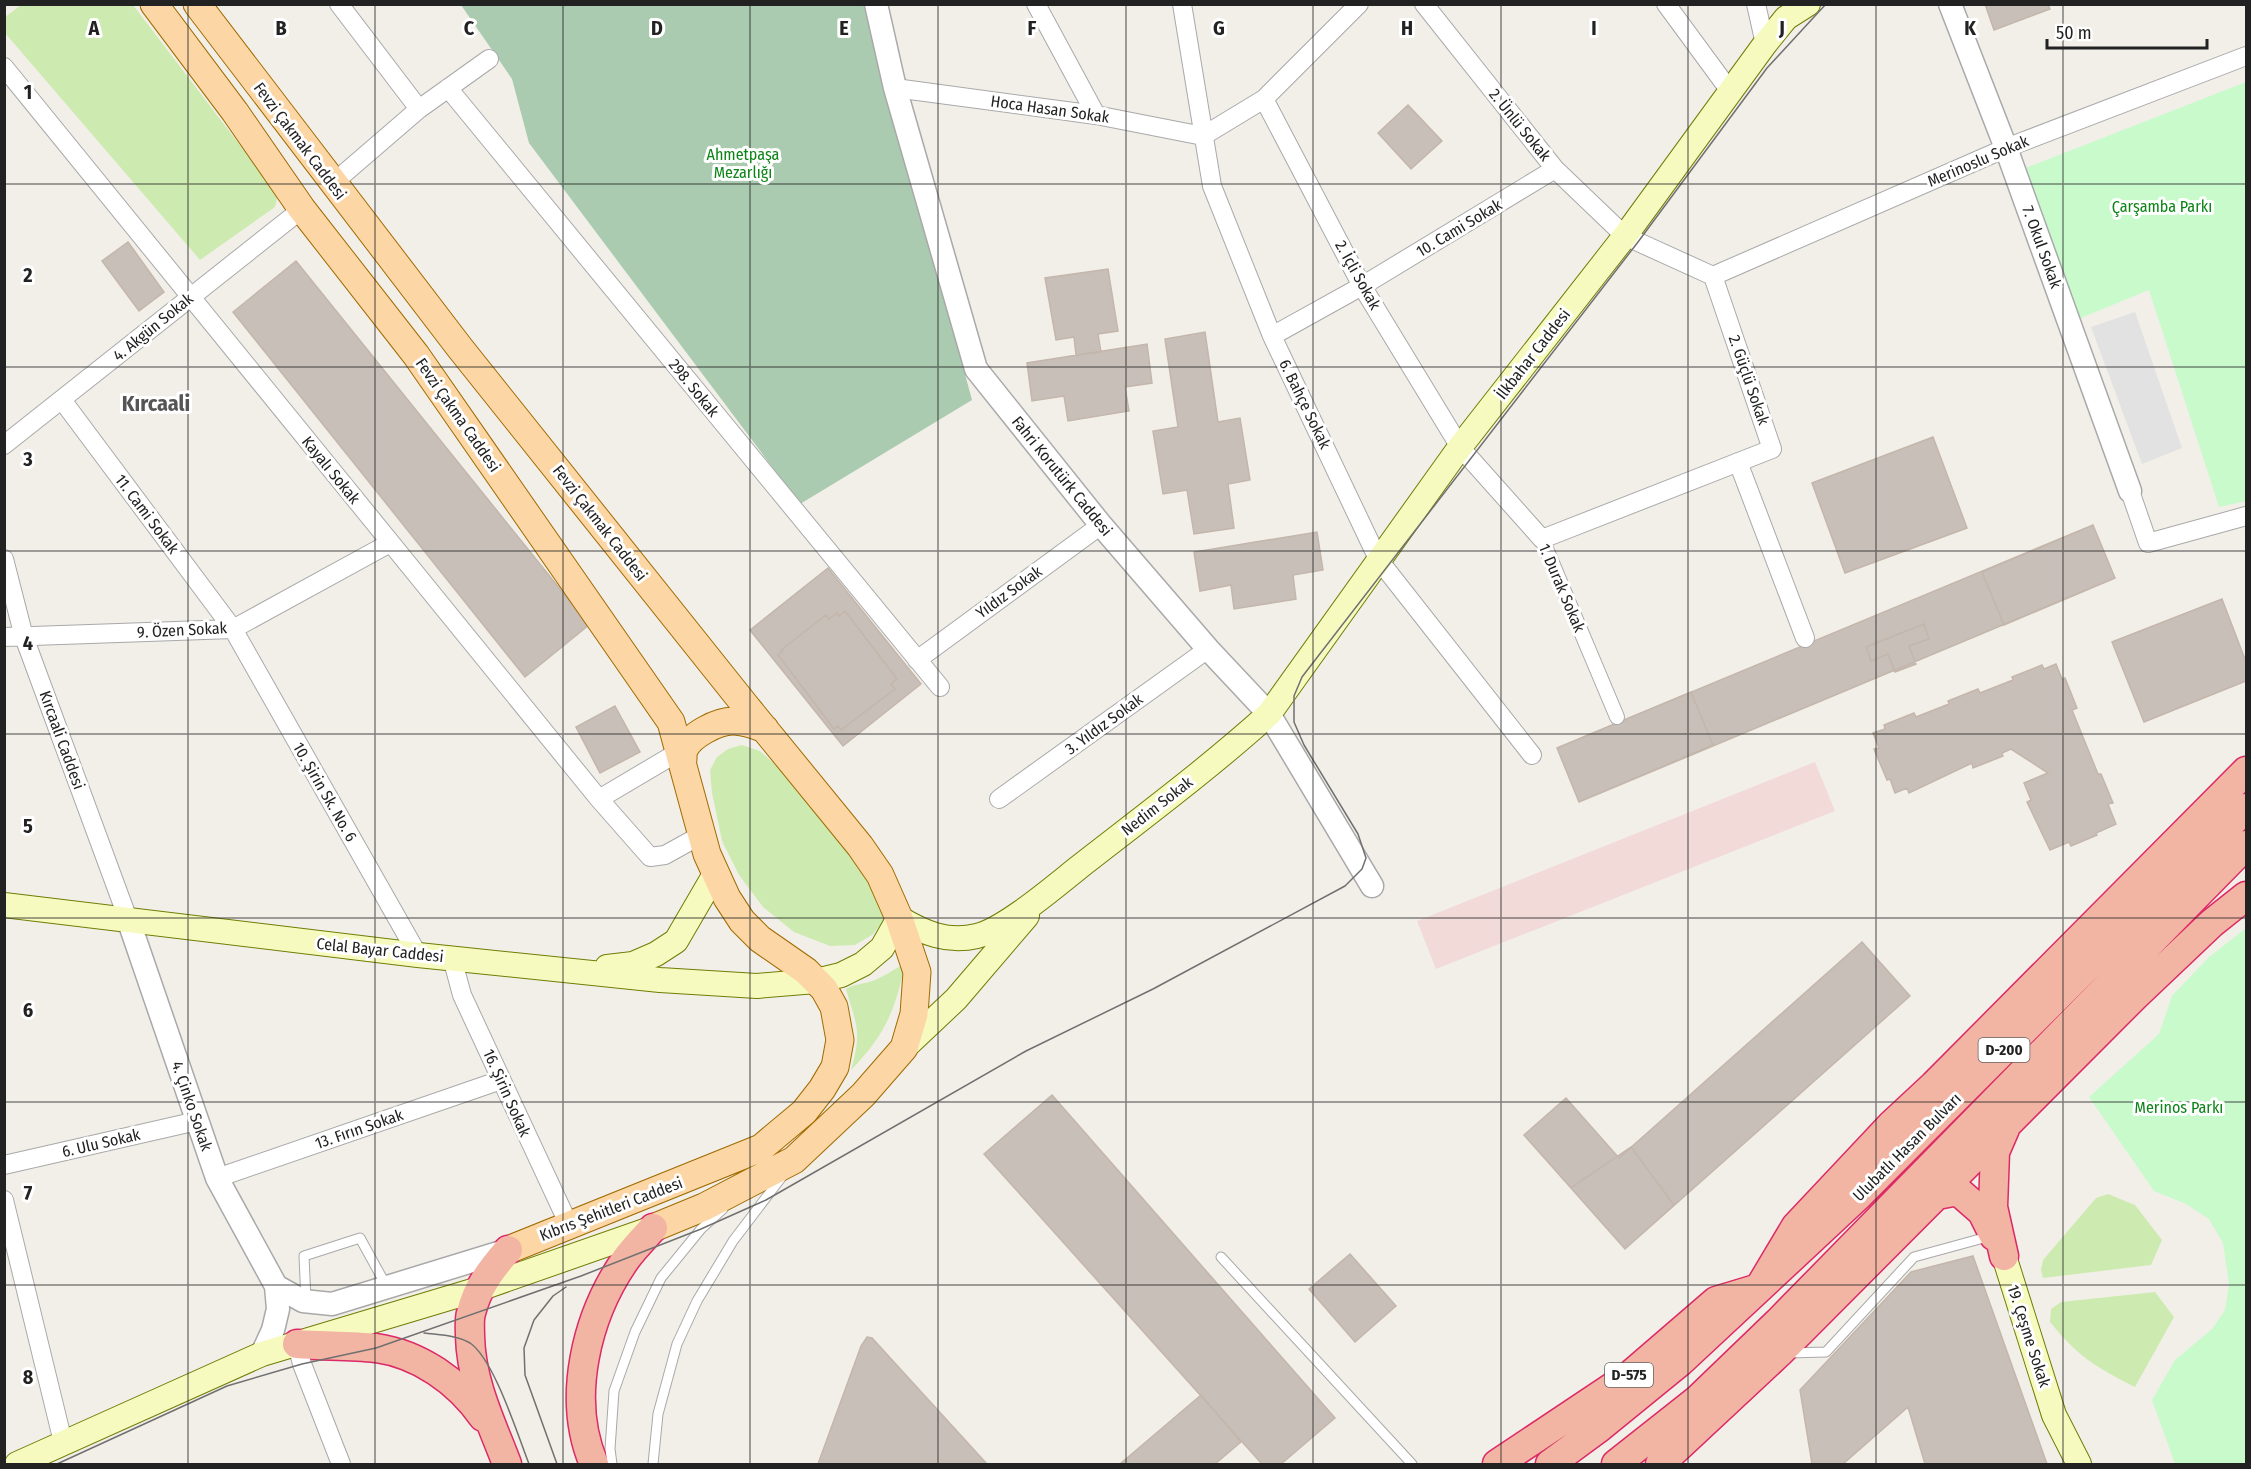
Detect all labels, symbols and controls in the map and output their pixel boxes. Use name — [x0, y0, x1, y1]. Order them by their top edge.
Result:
scale bar — [2047, 12, 2208, 50]
text: A — [88, 16, 101, 40]
text: B — [275, 16, 287, 40]
text: C — [464, 16, 475, 40]
text: D — [651, 16, 663, 40]
text: E — [839, 16, 849, 40]
text: F — [1028, 16, 1037, 40]
text: G — [1213, 16, 1225, 40]
text: H — [1401, 16, 1413, 40]
text: I — [1591, 16, 1597, 40]
text: J — [1778, 16, 1785, 40]
text: K — [1964, 16, 1976, 40]
text: 50 m — [2056, 22, 2092, 44]
street label: Fevzi Çakmak Caddesi — [249, 79, 350, 204]
text: 1 — [24, 80, 32, 104]
street label: 2. Ünlü Sokak — [1485, 85, 1555, 165]
street label: Hoca Hasan Sokak — [990, 91, 1111, 127]
street label: Merinoslu Sokak — [1925, 131, 2032, 191]
park label: Ahmetpaşa Mezarlığı — [707, 145, 780, 182]
street label: 10. Cami Sokak — [1413, 195, 1506, 261]
park label: Çarşamba Parkı — [2112, 197, 2212, 217]
street label: 7. Okul Sokak — [2018, 203, 2066, 291]
street label: 2. İçli Sokak — [1331, 237, 1385, 313]
text: 2 — [22, 263, 33, 287]
street label: 4. Akgün Sokak — [109, 289, 197, 365]
street label: İlkbahar Caddesi — [1492, 305, 1574, 403]
street label: 2. Güçlü Sokak — [1725, 333, 1773, 428]
street label: Fevzi Çakma Caddesi — [411, 354, 504, 476]
street label: 298. Sokak — [665, 355, 723, 421]
street label: 6. Bahçe Sokak — [1275, 356, 1335, 452]
district label: Kırcaali — [122, 390, 190, 417]
street label: Fahri Korutürk Caddesi — [1008, 412, 1116, 540]
street label: Kayalı Sokak — [298, 432, 364, 508]
text: 3 — [22, 447, 33, 471]
street label: Fevzi Çakmak Caddesi — [548, 461, 651, 585]
street label: 11. Cami Sokak — [111, 471, 183, 558]
street label: 1. Durak Sokak — [1535, 541, 1589, 635]
street label: Yıldız Sokak — [972, 561, 1046, 622]
street label: 9. Özen Sokak — [137, 618, 228, 642]
text: 4 — [23, 631, 33, 655]
street label: Kırcaali Caddesi — [35, 688, 89, 792]
street label: 3. Yıldız Sokak — [1061, 689, 1147, 759]
street label: 10. Şirin Sk. No. 6 — [289, 739, 361, 845]
street label: Nedim Sokak — [1118, 772, 1197, 840]
text: 5 — [23, 814, 33, 838]
street label: Celal Bayar Caddesi — [316, 934, 444, 966]
text: 6 — [23, 998, 33, 1022]
road number: D-200 — [1978, 1038, 2030, 1062]
street label: 16. Şirin Sokak — [479, 1046, 535, 1140]
street label: 4. Çinko Sokak — [167, 1059, 216, 1154]
street label: Ulubatlı Hasan Bulvarı — [1849, 1089, 1965, 1205]
park label: Merinos Parkı — [2135, 1098, 2223, 1117]
street label: 13. Fırın Sokak — [313, 1105, 406, 1153]
street label: 6. Ulu Sokak — [60, 1125, 142, 1161]
street label: Kıbrıs Şehitleri Caddesi — [537, 1173, 685, 1245]
text: 7 — [24, 1181, 33, 1205]
street label: 19. Çeşme Sokak — [2003, 1282, 2055, 1390]
road number: D-575 — [1605, 1363, 1653, 1387]
text: 8 — [23, 1365, 34, 1389]

